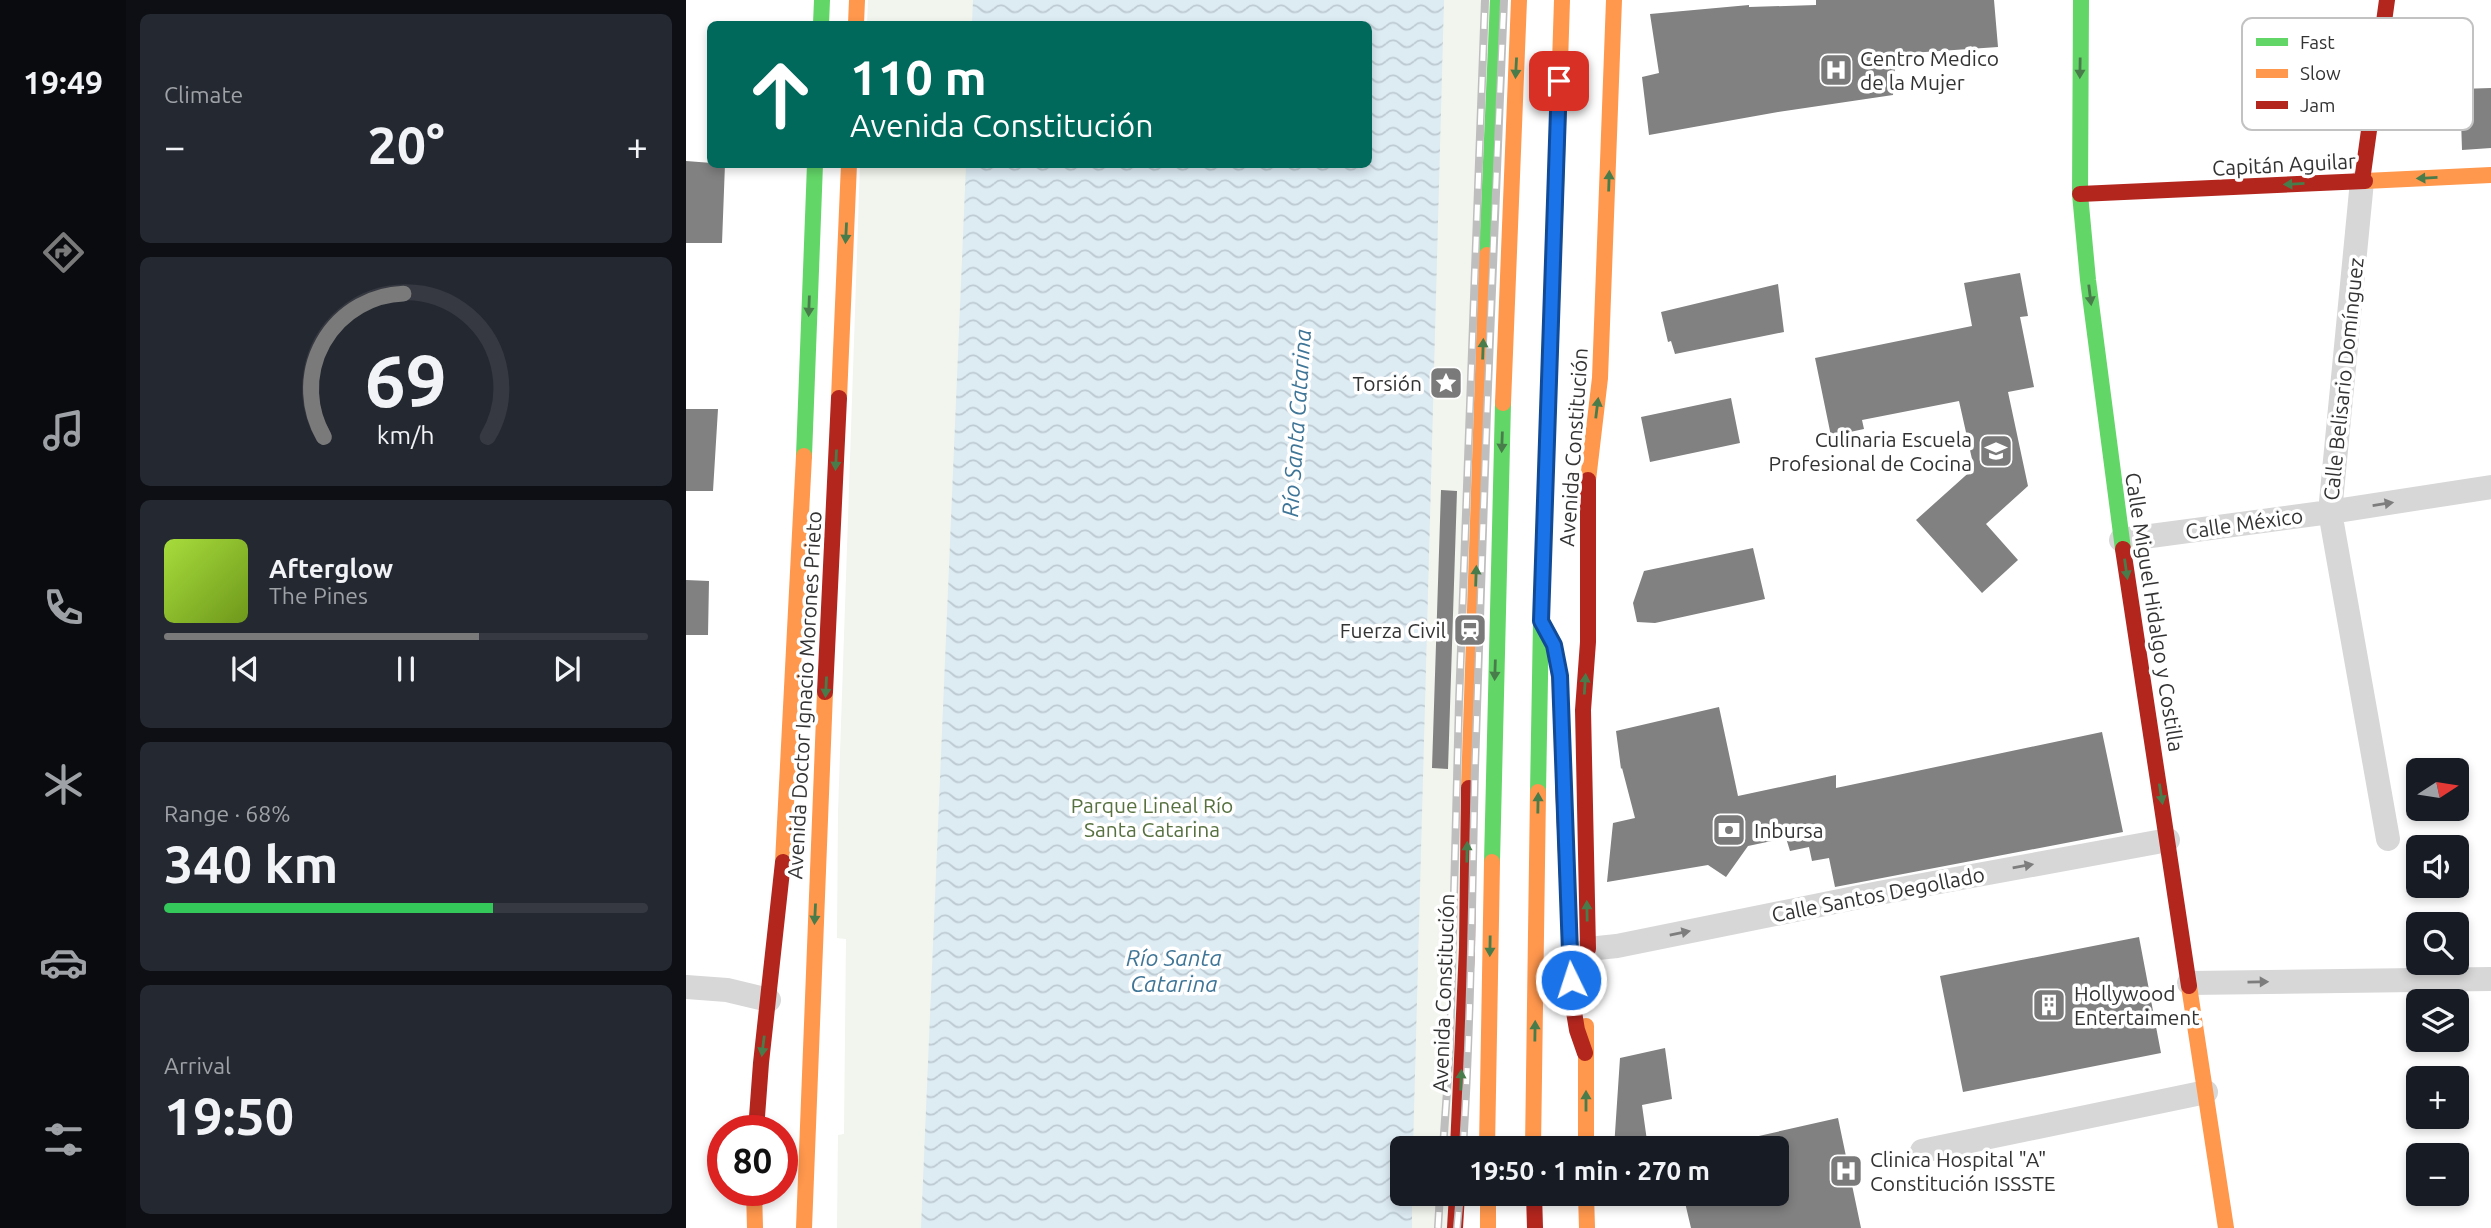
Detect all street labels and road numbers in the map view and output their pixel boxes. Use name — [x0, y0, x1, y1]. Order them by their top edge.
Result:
street label: Capitán Aguilar — [2211, 148, 2357, 180]
street label: Calle Belisario Domínguez — [2318, 256, 2368, 502]
street label: Avenida Constitución — [1554, 347, 1592, 547]
street label: Calle Miguel Hidalgo y Costilla — [2121, 471, 2189, 753]
street label: Calle México — [2184, 503, 2304, 543]
street label: Avenida Doctor Ignacio Morones Prieto — [782, 510, 826, 880]
street label: Calle Santos Degollado — [1769, 862, 1987, 926]
street label: Avenida Constitución — [1428, 893, 1458, 1093]

